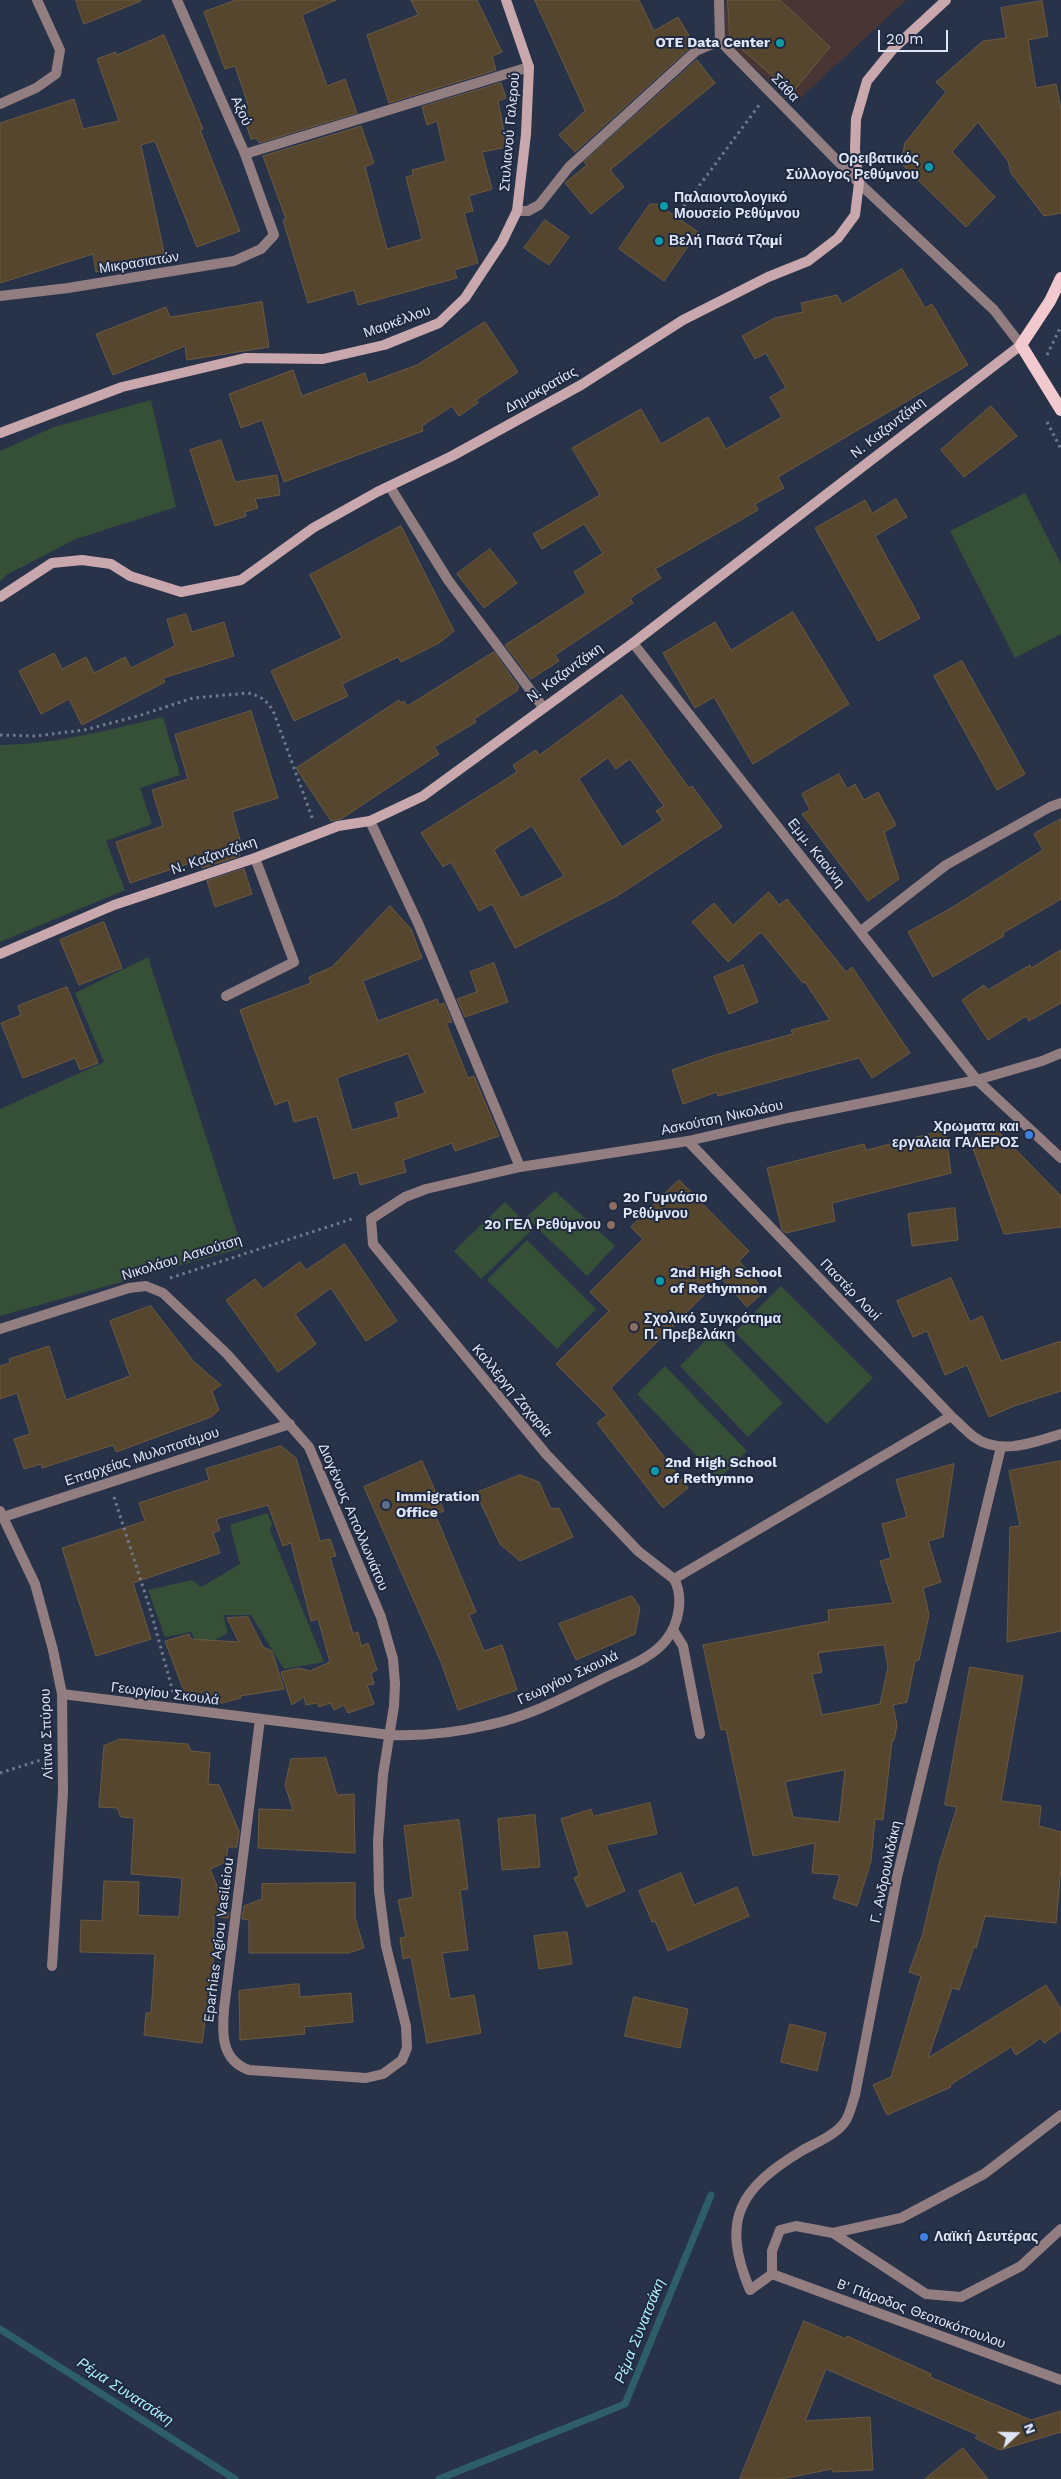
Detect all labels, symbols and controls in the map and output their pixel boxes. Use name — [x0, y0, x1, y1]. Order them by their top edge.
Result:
scale bar — [881, 20, 951, 52]
text: 20 m — [886, 30, 924, 48]
place label: OTE Data Center — [655, 35, 770, 51]
marker: OTE Data Center — [774, 37, 786, 49]
street label: Σάθα — [768, 70, 802, 106]
street label: Στυλιανού Γαλερού — [496, 72, 524, 192]
street label: Αξού — [227, 94, 255, 128]
place label: Ορειβατικός Σύλλογος Ρεθύμνου — [786, 151, 919, 184]
marker: Ορειβατικός Σύλλογος Ρεθύμνου — [923, 161, 935, 173]
place label: Παλαιοντολογικό Μουσείο Ρεθύμνου — [674, 190, 800, 222]
marker: Παλαιοντολογικό Μουσείο Ρεθύμνου — [658, 200, 670, 212]
place label: Βελή Πασά Τζαμί — [669, 233, 782, 249]
marker: Βελή Πασά Τζαμί — [653, 235, 665, 247]
street label: Μικρασιατών — [98, 248, 180, 278]
street label: Μαρκέλλου — [361, 302, 433, 342]
street label: Δημοκρατίας — [502, 363, 580, 417]
street label: Ν. Καζαντζάκη — [848, 394, 928, 462]
street label: Ν. Καζαντζάκη — [524, 640, 606, 706]
street label: Εμμ. Καούνη — [784, 815, 848, 891]
street label: Ν. Καζαντζάκη — [169, 833, 259, 879]
street label: Ασκούτση Νικολάου — [659, 1097, 785, 1139]
place label: Χρωματα και εργαλεια ΓΑΛΕΡΟΣ — [892, 1119, 1019, 1152]
marker: Χρωματα και εργαλεια ΓΑΛΕΡΟΣ — [1023, 1129, 1035, 1141]
place label: 2ο Γυμνάσιο Ρεθύμνου — [623, 1190, 708, 1222]
marker: 2ο Γυμνάσιο Ρεθύμνου — [607, 1200, 619, 1212]
place label: 2ο ΓΕΛ Ρεθύμνου — [484, 1217, 601, 1233]
marker: 2ο ΓΕΛ Ρεθύμνου — [605, 1219, 617, 1231]
street label: Νικολάου Ασκούτση — [120, 1232, 244, 1284]
street label: Παστέρ Λουί — [816, 1256, 884, 1324]
place label: 2nd High School of Rethymnon — [670, 1265, 782, 1298]
marker: 2nd High School of Rethymnon — [654, 1275, 666, 1287]
place label: Σχολικό Συγκρότημα Π. Πρεβελάκη — [644, 1311, 781, 1344]
marker: Σχολικό Συγκρότημα Π. Πρεβελάκη — [628, 1321, 640, 1333]
street label: Καλλέργη Ζαχαρία — [468, 1341, 556, 1441]
street label: Επαρχείας Μυλοποτάμου — [63, 1424, 221, 1490]
street label: Διογένους Απολλωνιάτου — [314, 1441, 392, 1593]
place label: 2nd High School of Rethymno — [665, 1455, 777, 1488]
marker: 2nd High School of Rethymno — [649, 1465, 661, 1477]
place label: Immigration Office — [396, 1489, 480, 1521]
marker: Immigration Office — [380, 1499, 392, 1511]
street label: Γεωργίου Σκουλά — [515, 1647, 621, 1709]
street label: Γεωργίου Σκουλά — [110, 1679, 220, 1709]
street label: Λίτινα Σπύρου — [37, 1688, 57, 1780]
street label: Γ. Ανδρουλιδάκη — [867, 1819, 905, 1925]
street label: Eparhias Agiou Vasileiou — [201, 1856, 237, 2024]
place label: Λαϊκή Δευτέρας — [934, 2229, 1038, 2245]
marker: Λαϊκή Δευτέρας — [918, 2231, 930, 2243]
water label: Ρέμα Συνατσάκη — [611, 2276, 669, 2386]
street label: B' Πάροδος Θεοτοκόπουλου — [834, 2276, 1008, 2352]
water label: Ρέμα Συνατσάκη — [73, 2354, 177, 2430]
north arrow — [991, 2409, 1041, 2459]
text: N — [1021, 2421, 1039, 2436]

